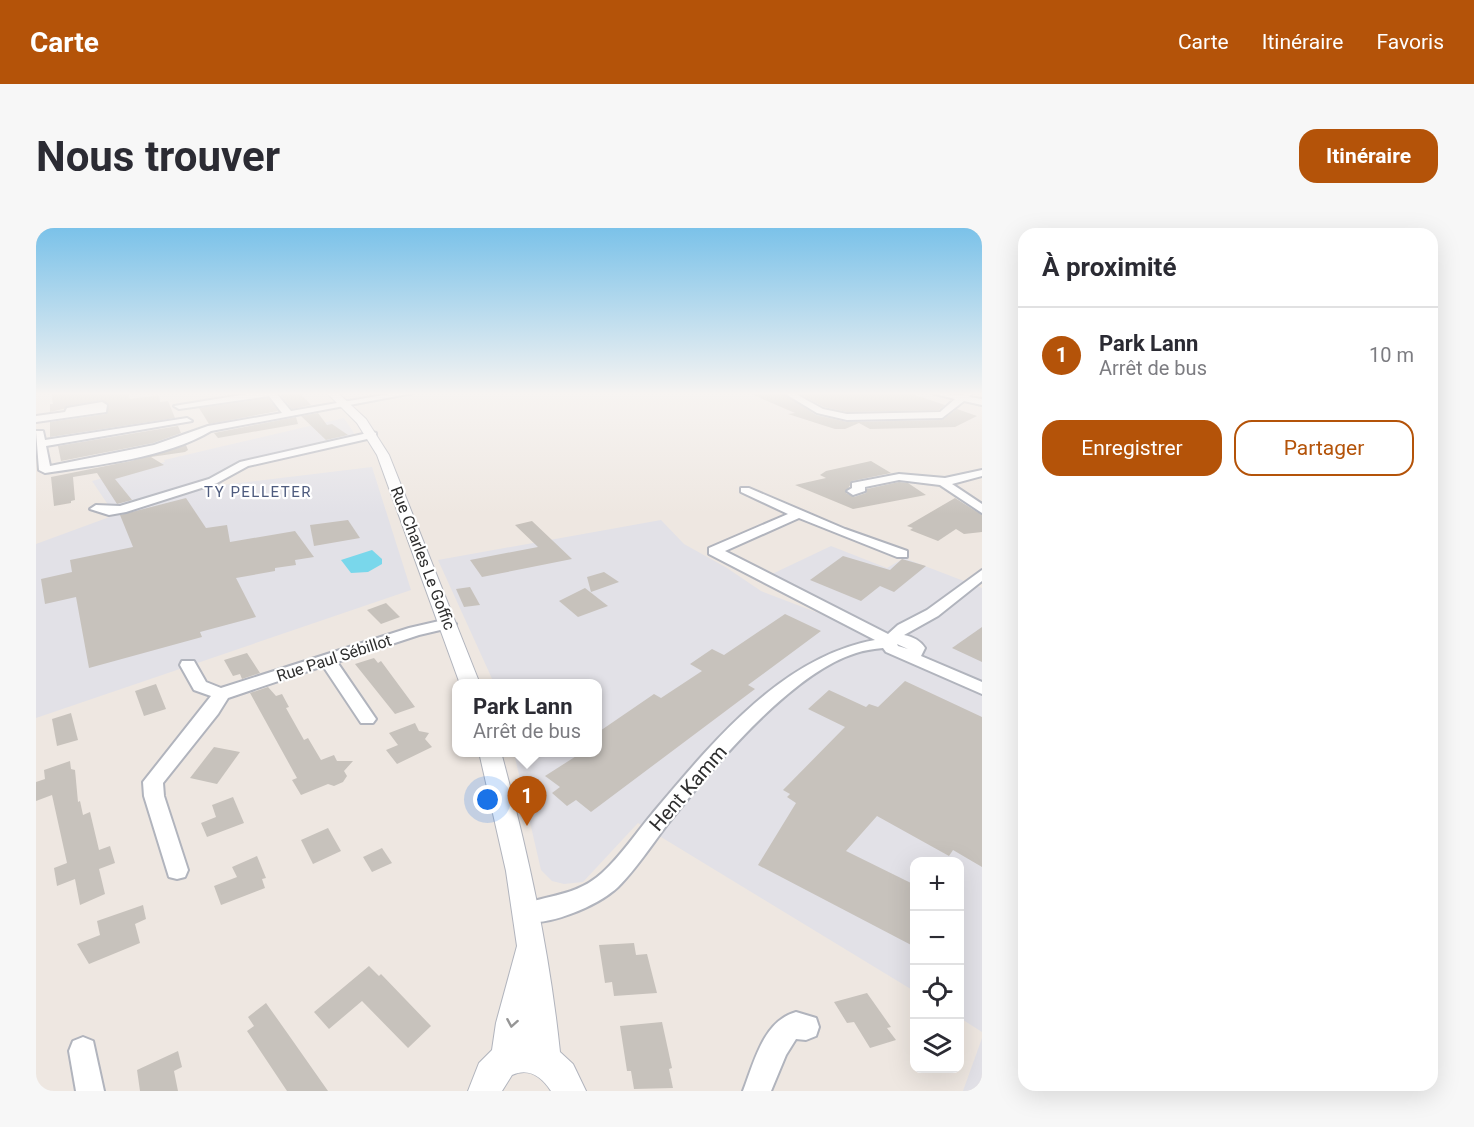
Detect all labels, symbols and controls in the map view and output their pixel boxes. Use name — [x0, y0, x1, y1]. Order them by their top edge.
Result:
text: Carte — [30, 26, 99, 59]
text: Carte — [1178, 30, 1229, 54]
text: Itinéraire — [1262, 30, 1343, 54]
text: Favoris — [1376, 30, 1444, 54]
button: Itinéraire — [1299, 129, 1438, 183]
text: Nous trouver — [36, 132, 280, 181]
text: À proximité — [1042, 252, 1176, 282]
text: Park Lann — [1099, 331, 1198, 356]
text: 1 — [1056, 343, 1067, 367]
text: 10 m — [1369, 343, 1414, 367]
text: Arrêt de bus — [1099, 356, 1207, 380]
button: Enregistrer — [1042, 420, 1222, 476]
button: Partager — [1234, 420, 1414, 476]
district label: TY PELLETER — [204, 483, 312, 501]
street label: Rue Charles Le Goffic — [387, 484, 459, 632]
street label: Rue Paul Sébillot — [274, 630, 394, 686]
popup — [452, 679, 602, 757]
text: Park Lann — [473, 694, 572, 719]
text: Arrêt de bus — [473, 719, 581, 743]
street label: Hent Kamm — [644, 740, 732, 836]
pin: 1 — [508, 776, 546, 826]
your location — [473, 785, 502, 814]
map controls — [910, 857, 964, 1073]
button: + — [910, 857, 964, 911]
button: − — [910, 911, 964, 965]
button: locate — [910, 965, 964, 1019]
one-way arrow — [506, 1017, 519, 1027]
button: layers — [910, 1019, 964, 1073]

